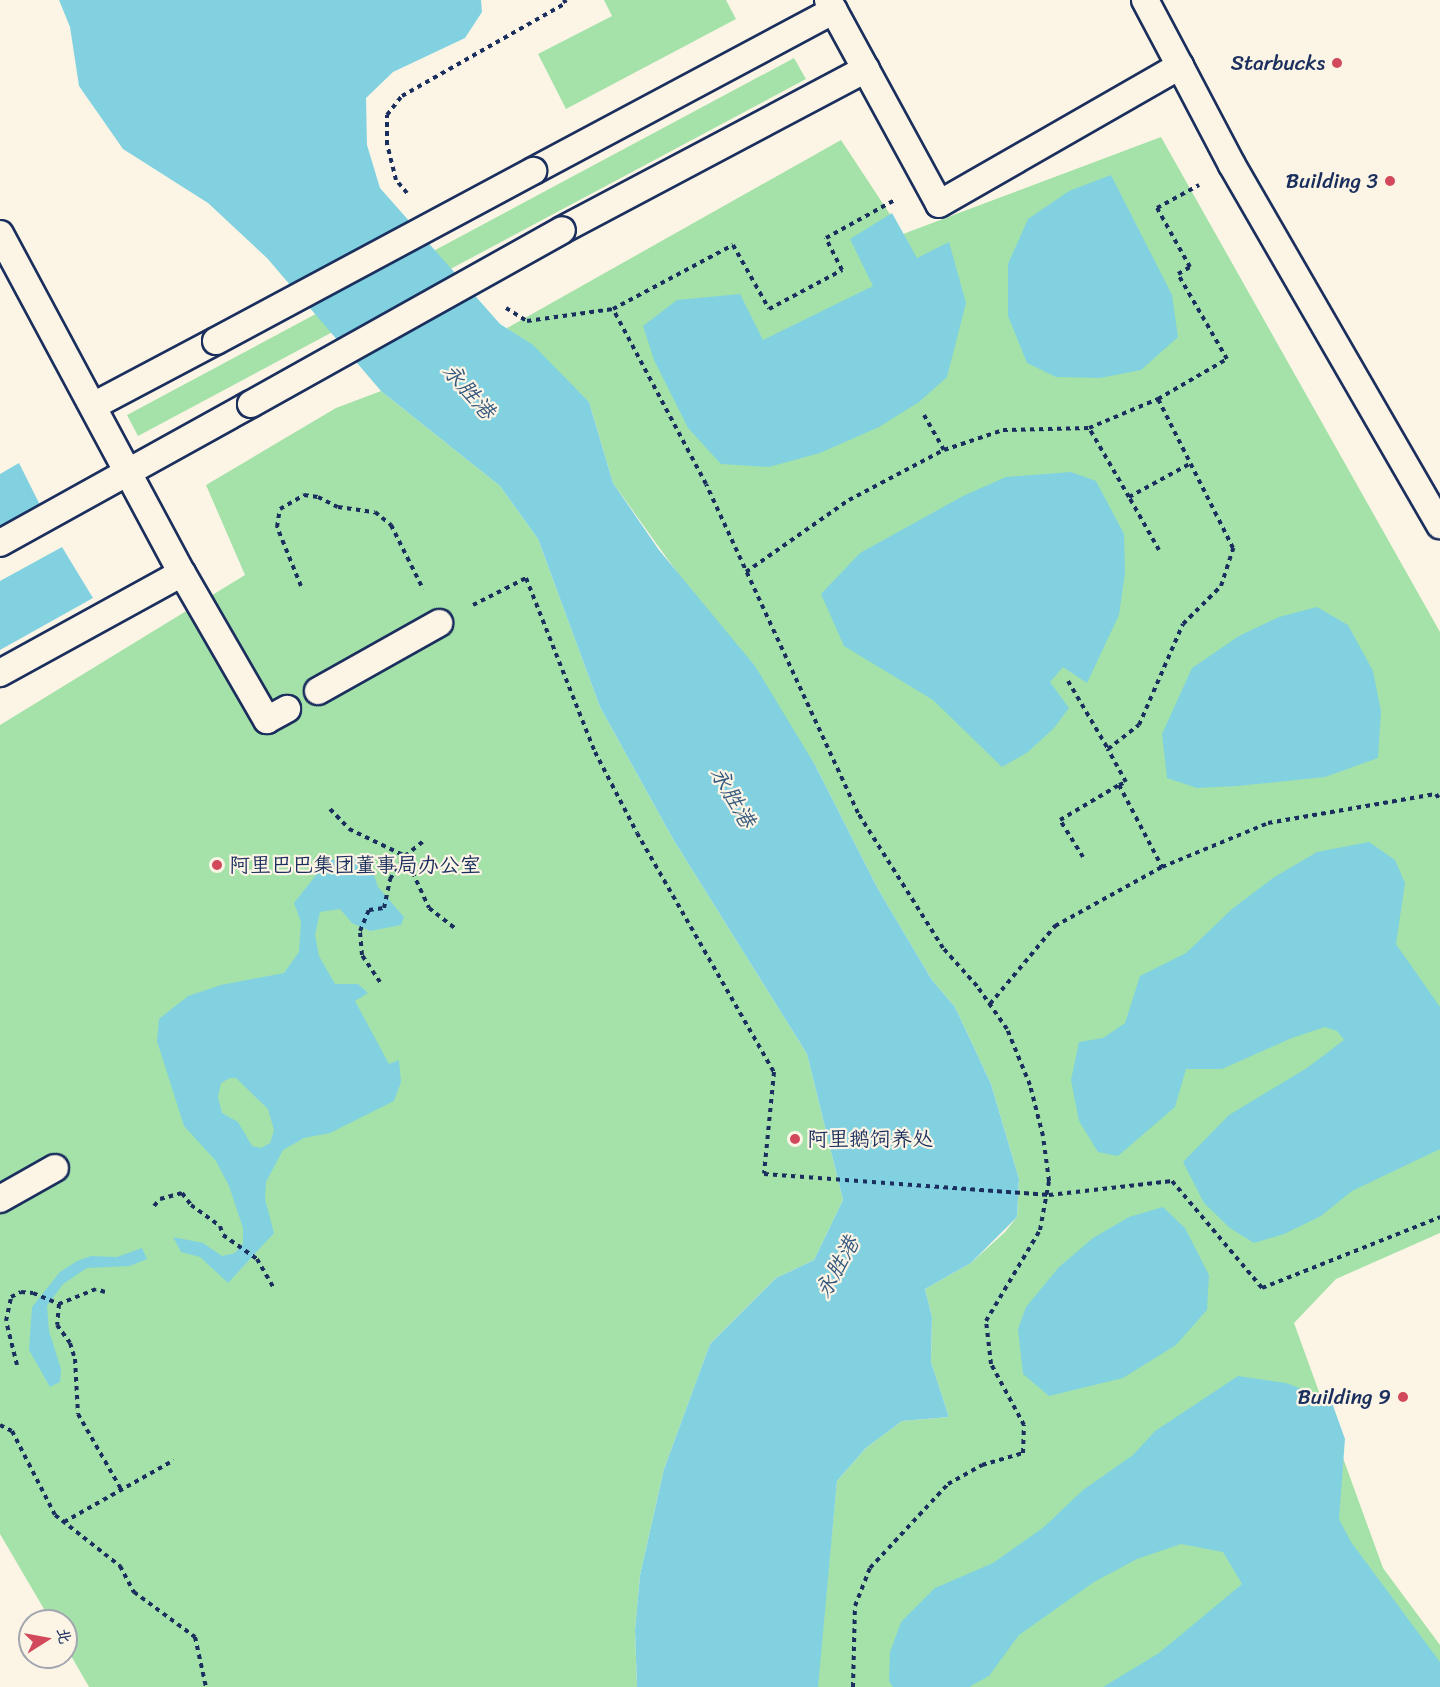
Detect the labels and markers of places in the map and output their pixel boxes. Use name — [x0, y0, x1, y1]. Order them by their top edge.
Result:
place label: Starbucks — [1231, 50, 1325, 76]
marker: Starbucks — [1330, 56, 1344, 70]
place label: Building 3 — [1286, 168, 1378, 194]
marker: Building 3 — [1383, 174, 1397, 188]
place label: 阿里巴巴集团董事局办公室 — [229, 852, 481, 878]
marker: 阿里巴巴集团董事局办公室 — [210, 858, 224, 872]
place label: 阿里鹅饲养处 — [807, 1126, 933, 1152]
marker: 阿里鹅饲养处 — [788, 1132, 802, 1146]
place label: Building 9 — [1297, 1384, 1391, 1410]
marker: Building 9 — [1396, 1390, 1410, 1404]

